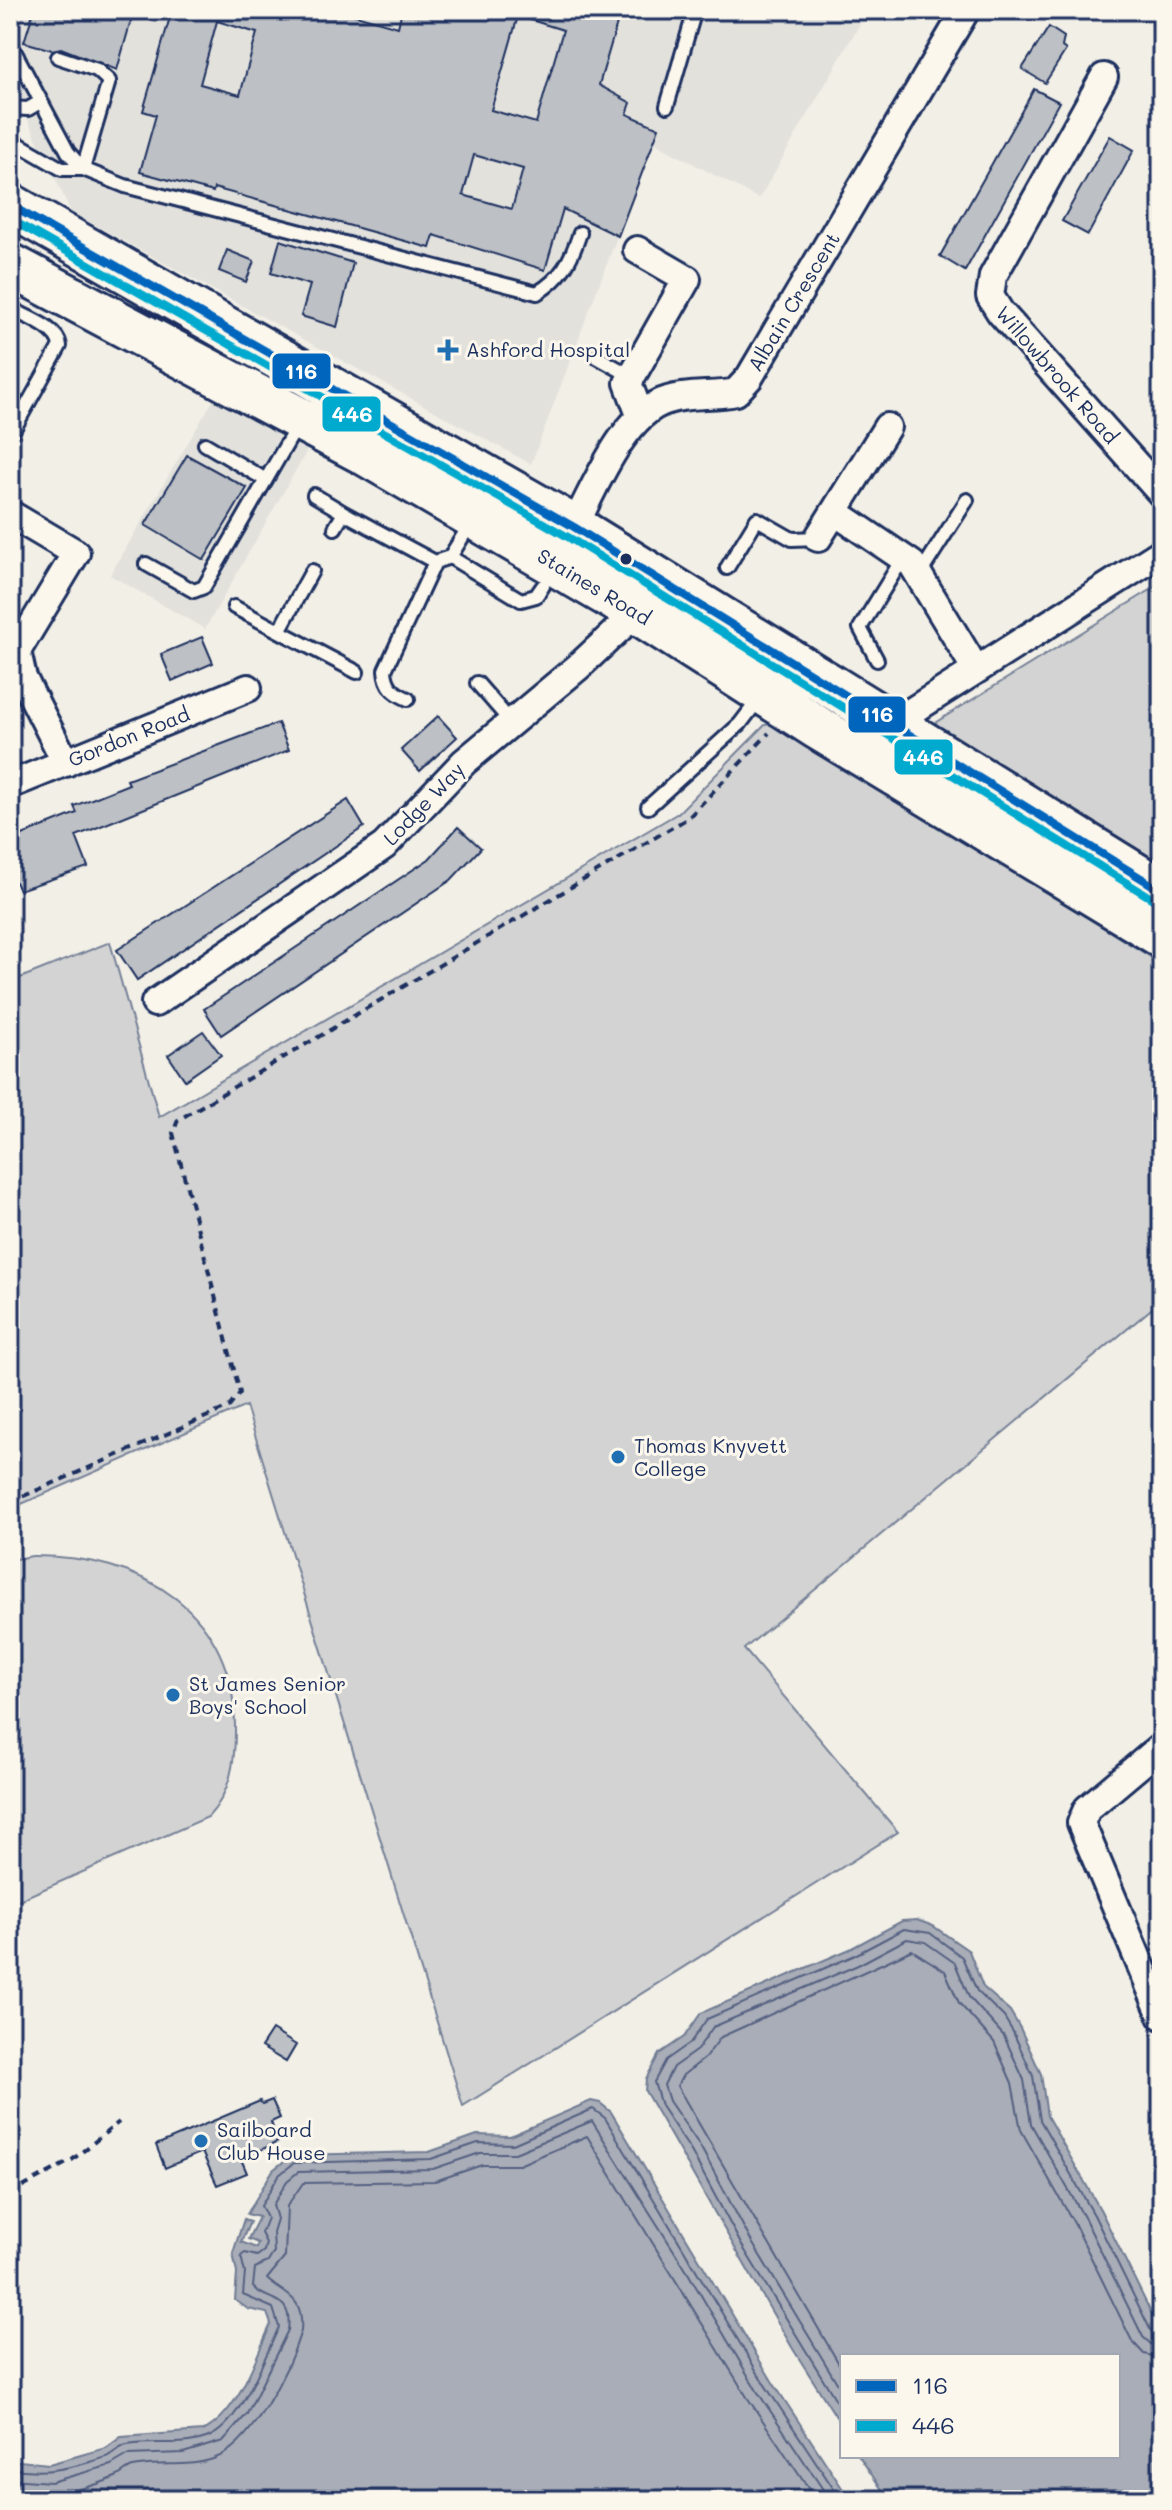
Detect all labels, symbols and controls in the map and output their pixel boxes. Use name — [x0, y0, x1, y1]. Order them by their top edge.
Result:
street label: Albain Crescent — [741, 227, 845, 376]
street label: Willowbrook Road — [991, 300, 1125, 449]
place label: Ashford Hospital — [466, 336, 630, 362]
marker: Ashford Hospital — [437, 339, 459, 361]
line badge: 116 — [271, 352, 332, 390]
text: 116 — [285, 356, 317, 385]
line badge: 446 — [321, 395, 382, 433]
text: 446 — [331, 399, 373, 428]
street label: Staines Road — [533, 542, 656, 630]
unlabelled marker — [618, 551, 634, 567]
line badge: 116 — [847, 695, 907, 734]
text: 116 — [861, 699, 893, 728]
street label: Gordon Road — [64, 700, 193, 772]
line badge: 446 — [893, 738, 954, 776]
text: 446 — [902, 742, 944, 771]
street label: Lodge Way — [377, 756, 469, 850]
place label: Thomas Knyvett College — [634, 1432, 787, 1481]
marker: Thomas Knyvett College — [609, 1448, 627, 1466]
place label: St James Senior Boys' School — [189, 1670, 346, 1719]
marker: St James Senior Boys' School — [164, 1686, 182, 1704]
place label: Sailboard Club House — [217, 2116, 326, 2165]
marker: Sailboard Club House — [192, 2132, 210, 2150]
legend — [840, 2354, 1120, 2458]
text: 116 — [912, 2369, 948, 2400]
text: 446 — [912, 2409, 955, 2440]

